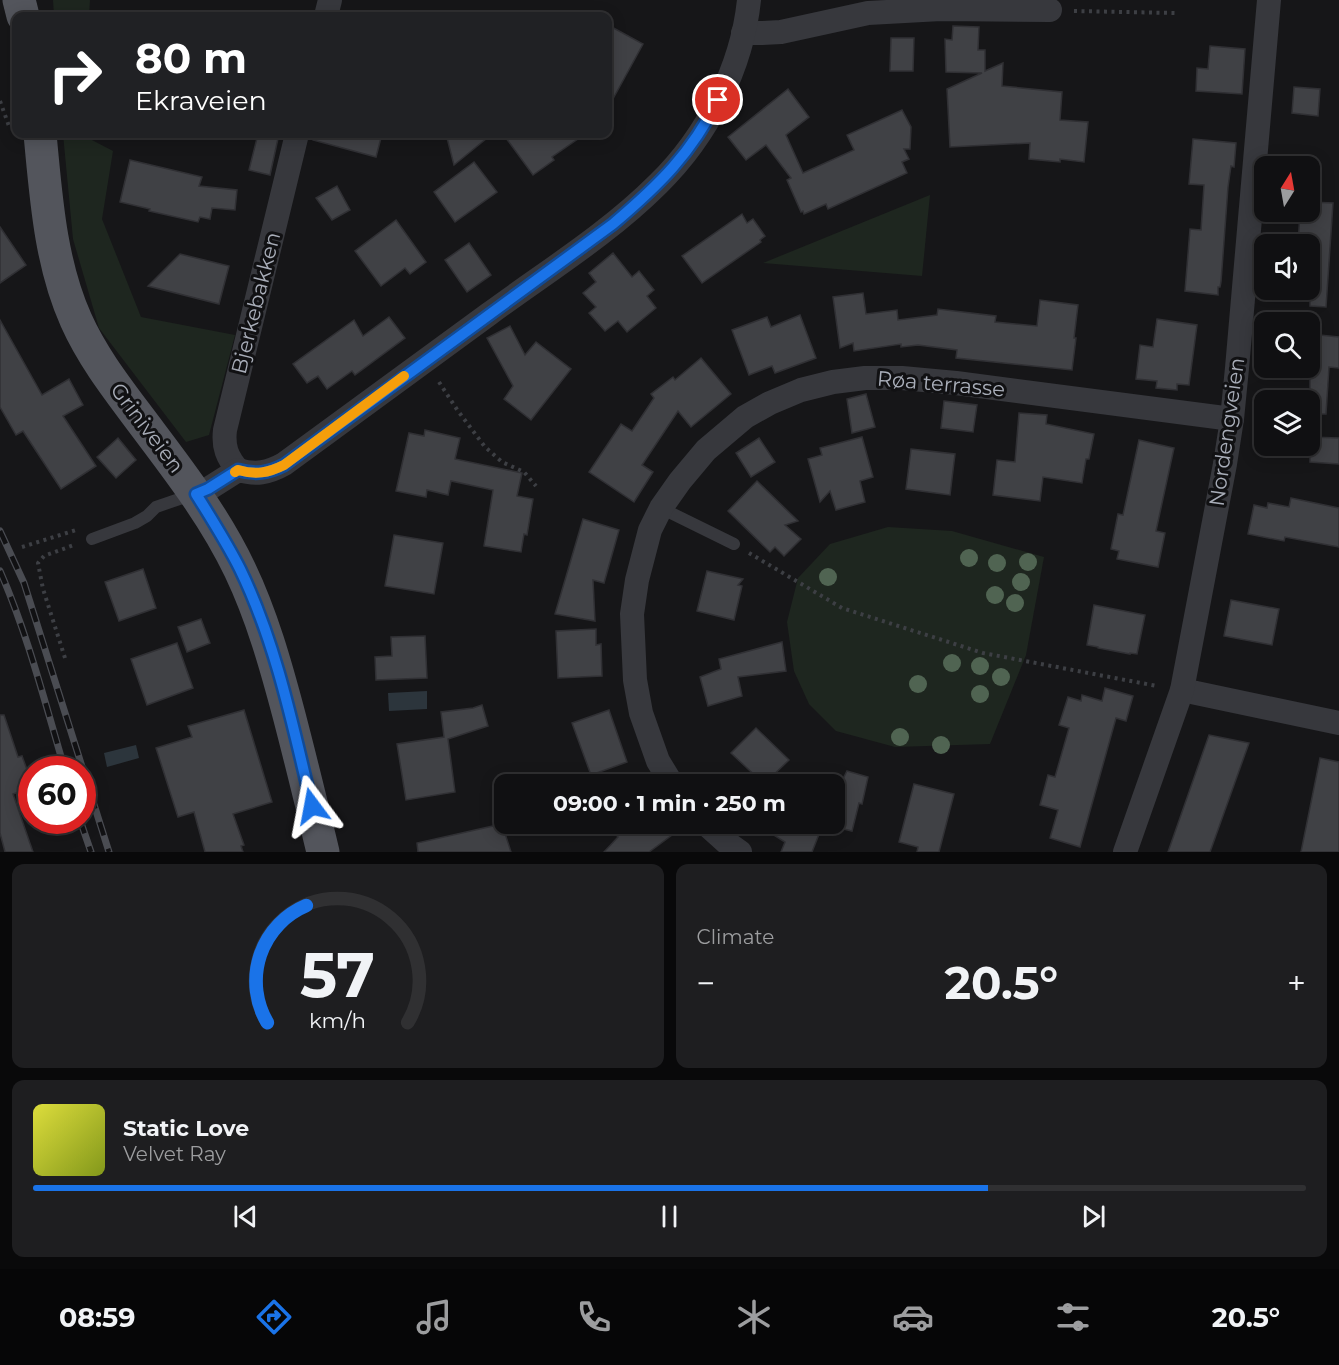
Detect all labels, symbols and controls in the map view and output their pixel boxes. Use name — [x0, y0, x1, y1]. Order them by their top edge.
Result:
text: 80 m — [135, 32, 247, 84]
icon: right — [36, 36, 114, 114]
pin — [692, 74, 743, 125]
icon: arrive — [701, 83, 734, 116]
text: Ekraveien — [135, 84, 267, 117]
north arrow — [1254, 156, 1320, 222]
map controls — [1254, 156, 1320, 456]
street label: Bjerkebakken — [226, 229, 285, 376]
button: sound — [1254, 234, 1320, 300]
button: search — [1254, 312, 1320, 378]
street label: Nordengveien — [1204, 356, 1249, 508]
street label: Røa terrasse — [876, 365, 1006, 402]
street label: Griniveien — [105, 378, 189, 478]
button: layers — [1254, 390, 1320, 456]
speed limit sign: 60 — [18, 756, 96, 834]
position arrow — [280, 774, 344, 838]
text: 09:00 · 1 min · 250 m — [553, 790, 786, 817]
text: Climate — [697, 925, 774, 949]
text: 57 — [300, 937, 375, 1013]
text: 20.5° — [944, 955, 1058, 1010]
text: − — [697, 963, 715, 1003]
text: + — [1287, 963, 1306, 1003]
text: km/h — [309, 1007, 366, 1033]
text: Static Love — [123, 1115, 249, 1142]
text: Velvet Ray — [123, 1142, 226, 1166]
icon: previous — [229, 1200, 262, 1233]
icon: pause — [653, 1200, 686, 1233]
icon: next — [1077, 1200, 1110, 1233]
icon: directions — [253, 1296, 295, 1338]
icon: music — [413, 1296, 455, 1338]
icon: phone — [573, 1296, 615, 1338]
icon: climate — [733, 1296, 775, 1338]
icon: car — [892, 1296, 934, 1338]
icon: filters — [1052, 1296, 1094, 1338]
text: 08:59 — [59, 1301, 135, 1334]
text: 20.5° — [1212, 1301, 1280, 1334]

